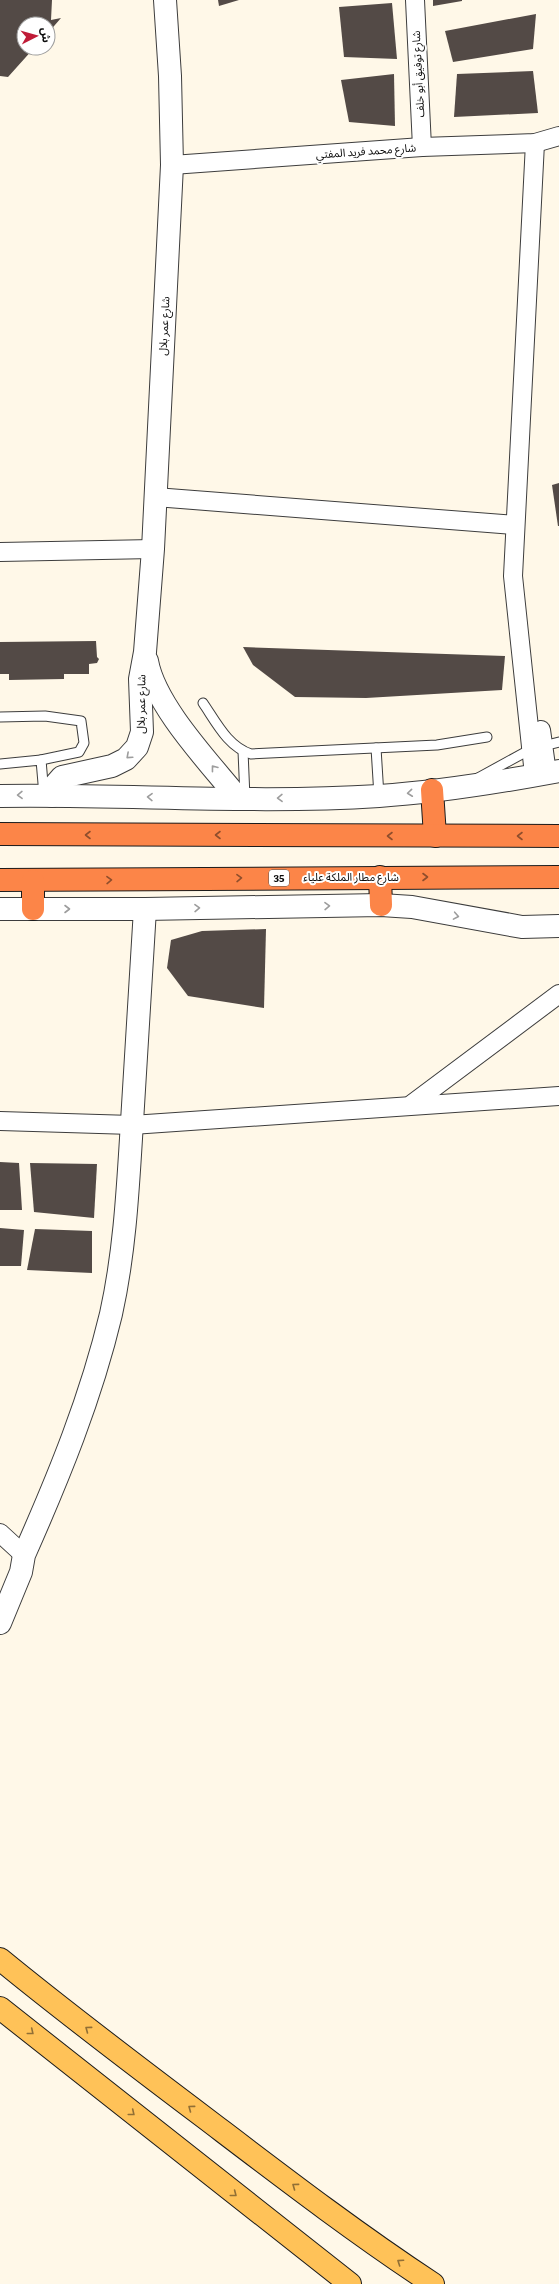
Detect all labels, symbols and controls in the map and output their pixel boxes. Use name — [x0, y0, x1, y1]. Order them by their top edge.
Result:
north arrow — [16, 16, 56, 56]
text: ش — [38, 27, 56, 43]
street label: شارع توفيق أبو خلف — [407, 30, 428, 118]
street label: شارع محمد فريد المفتي — [315, 138, 417, 164]
street label: شارع عمر بلال — [153, 296, 174, 356]
street label: شارع عمر بلال — [131, 674, 150, 734]
one-way arrow — [126, 752, 133, 759]
one-way arrow — [212, 765, 219, 772]
one-way arrow — [406, 788, 413, 797]
one-way arrow — [17, 791, 23, 800]
one-way arrow — [147, 793, 153, 801]
one-way arrow — [277, 794, 283, 802]
one-way arrow — [85, 831, 91, 839]
one-way arrow — [215, 831, 221, 839]
one-way arrow — [387, 832, 393, 840]
one-way arrow — [517, 832, 523, 840]
street label: شارع مطار الملكة علياء — [303, 868, 399, 885]
road number: 35 — [269, 870, 289, 886]
one-way arrow — [422, 873, 428, 881]
one-way arrow — [236, 874, 242, 882]
one-way arrow — [106, 876, 112, 884]
one-way arrow — [324, 902, 330, 910]
one-way arrow — [194, 904, 200, 913]
one-way arrow — [64, 905, 70, 913]
one-way arrow — [453, 911, 459, 920]
one-way arrow — [26, 2027, 33, 2034]
one-way arrow — [85, 2027, 92, 2034]
one-way arrow — [189, 2106, 196, 2113]
one-way arrow — [128, 2108, 135, 2115]
one-way arrow — [292, 2183, 299, 2191]
one-way arrow — [230, 2189, 237, 2196]
one-way arrow — [397, 2260, 404, 2267]

